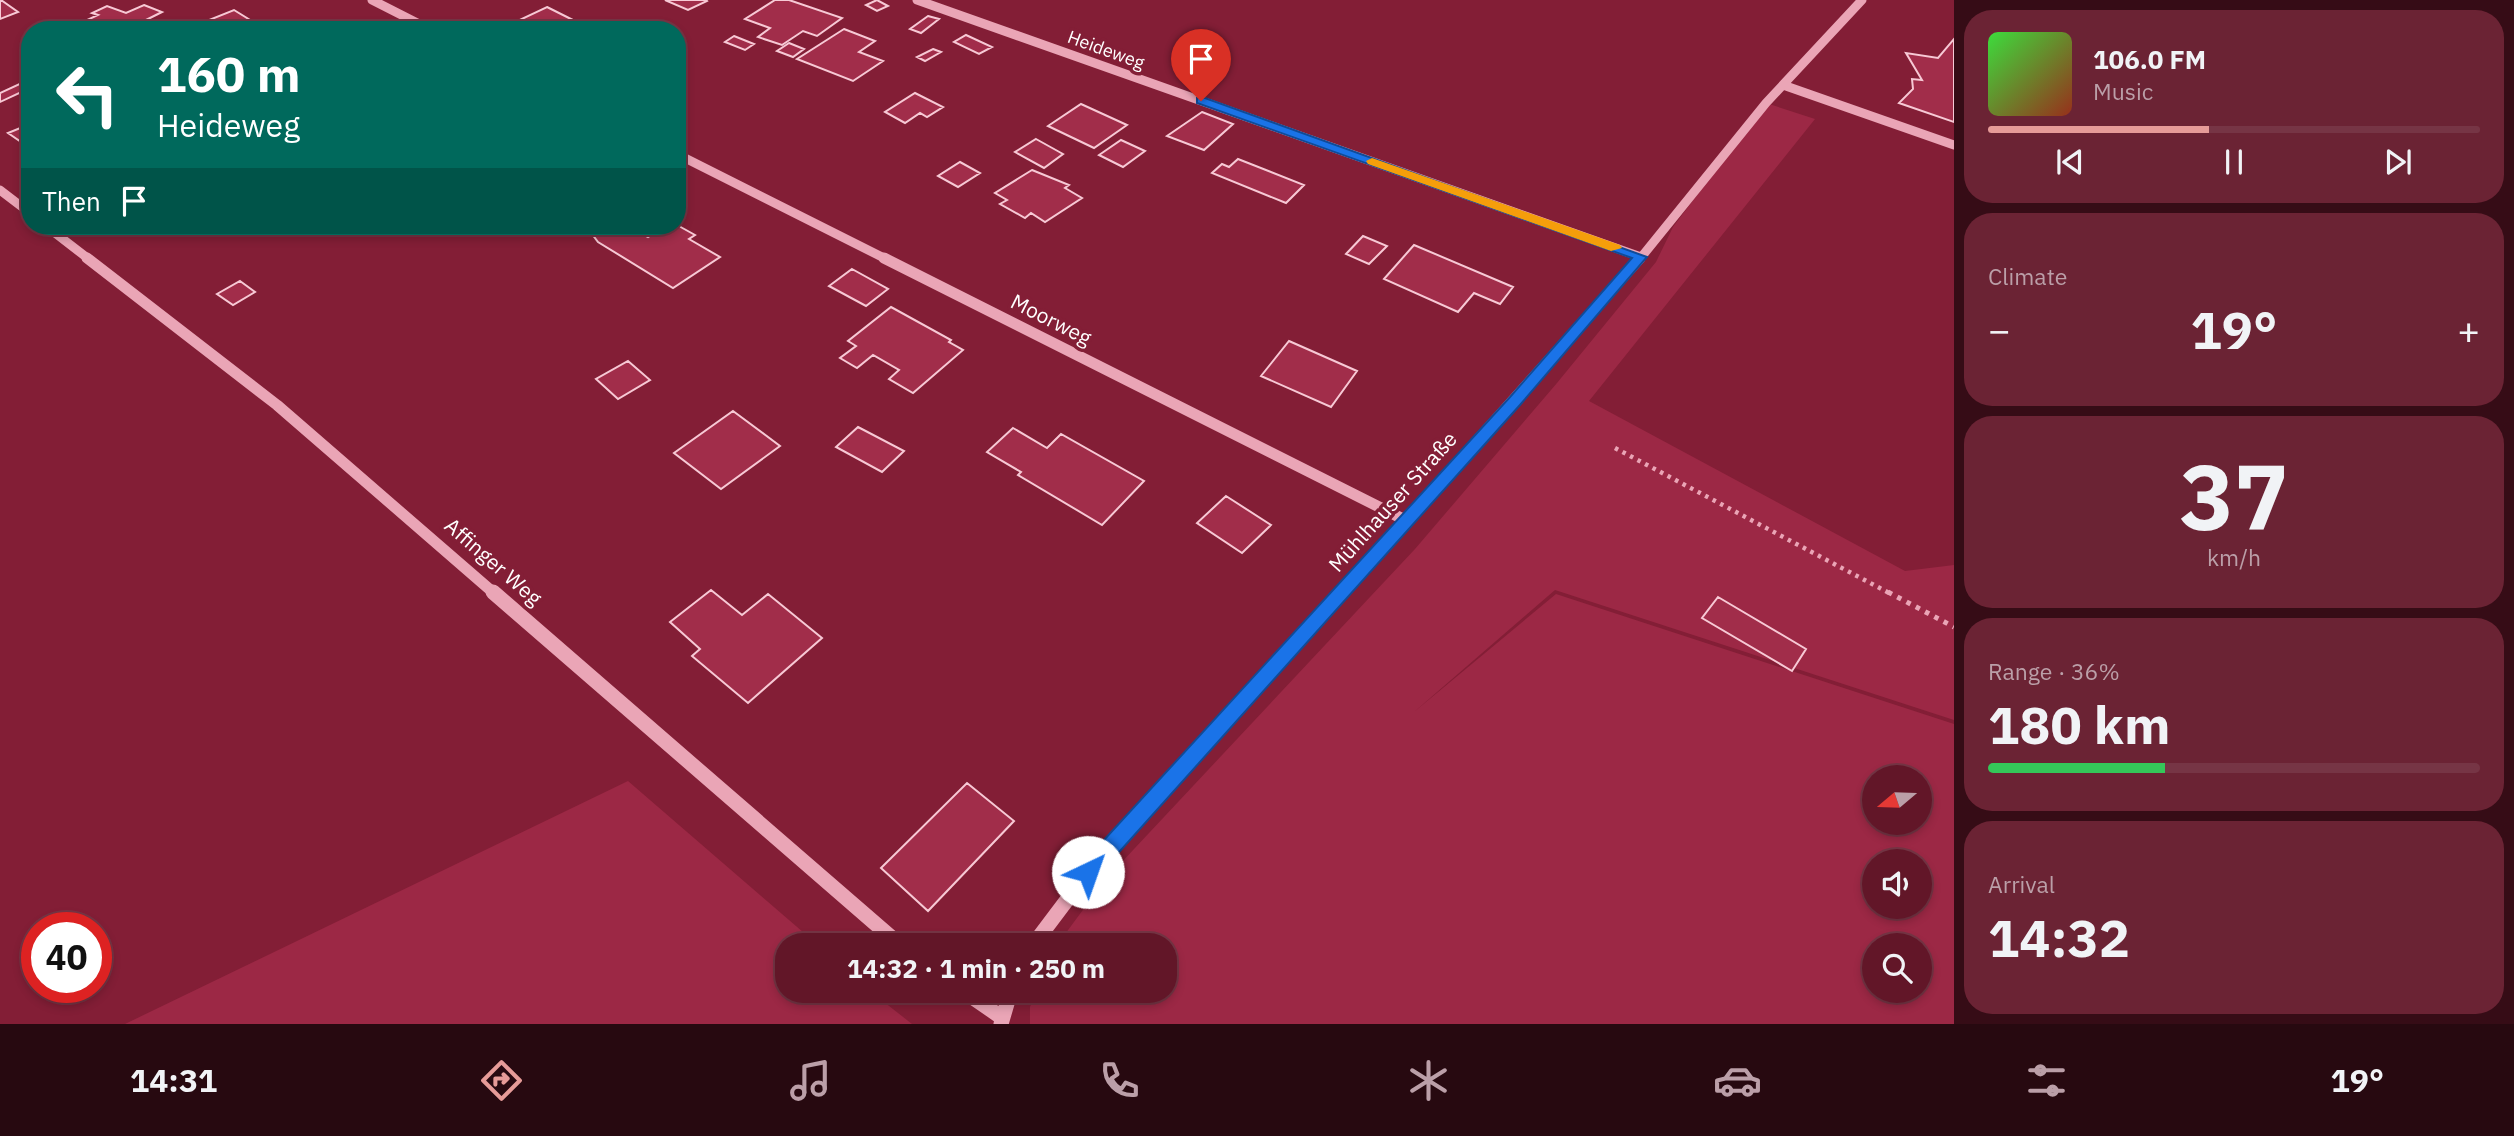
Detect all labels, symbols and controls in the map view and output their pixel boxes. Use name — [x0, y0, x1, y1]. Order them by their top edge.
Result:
street label: Heideweg — [1064, 25, 1148, 74]
pin — [1171, 29, 1231, 101]
icon: arrive — [1182, 40, 1220, 78]
text: 160 m — [157, 42, 301, 105]
text: 106.0 FM — [2093, 42, 2206, 76]
icon: left — [42, 49, 133, 140]
text: Music — [2093, 76, 2153, 106]
text: Heideweg — [157, 104, 300, 146]
icon: previous — [2051, 143, 2089, 181]
icon: pause — [2215, 143, 2253, 181]
icon: next — [2379, 143, 2417, 181]
icon: arrive — [115, 182, 153, 220]
text: Then — [42, 184, 101, 218]
text: Climate — [1988, 261, 2067, 291]
street label: Moorweg — [1006, 287, 1097, 351]
text: 19° — [2191, 296, 2277, 363]
text: − — [1988, 305, 2011, 354]
text: + — [2457, 305, 2480, 354]
street label: Mühlhauser Straße — [1322, 425, 1463, 577]
text: 37 — [2179, 437, 2289, 555]
street label: Affinger Weg — [439, 511, 548, 611]
text: km/h — [2207, 542, 2261, 572]
text: Range · 36% — [1988, 656, 2120, 686]
text: 180 km — [1988, 691, 2170, 758]
north arrow — [1862, 765, 1932, 835]
map controls — [1862, 765, 1932, 1003]
position arrow — [1051, 835, 1125, 909]
button: sound — [1862, 849, 1932, 919]
text: Arrival — [1988, 869, 2055, 899]
text: 14:32 — [1988, 904, 2130, 971]
speed limit sign: 40 — [21, 912, 112, 1003]
button: search — [1862, 933, 1932, 1003]
text: 14:32 · 1 min · 250 m — [847, 951, 1105, 985]
icon: directions — [477, 1056, 526, 1105]
icon: music — [786, 1056, 835, 1105]
icon: phone — [1095, 1056, 1144, 1105]
icon: climate — [1404, 1056, 1453, 1105]
icon: car — [1713, 1056, 1762, 1105]
icon: filters — [2022, 1056, 2071, 1105]
text: 14:31 — [130, 1059, 217, 1101]
text: 19° — [2331, 1059, 2384, 1101]

